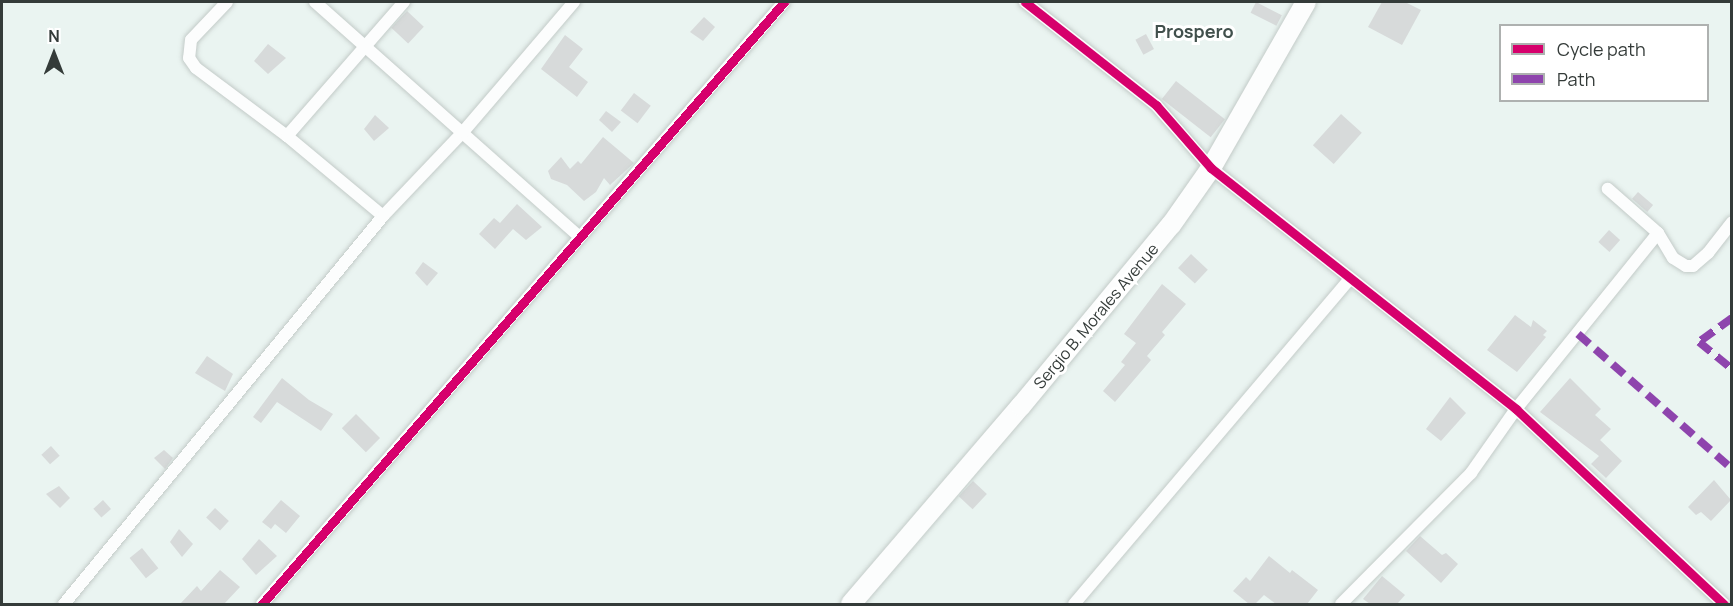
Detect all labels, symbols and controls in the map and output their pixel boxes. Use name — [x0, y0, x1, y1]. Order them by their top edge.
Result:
district label: Prospero — [1154, 20, 1234, 42]
north arrow — [24, 24, 84, 84]
legend — [1499, 24, 1709, 102]
text: N — [48, 25, 60, 47]
text: Cycle path — [1557, 37, 1646, 61]
text: Path — [1557, 67, 1595, 91]
street label: Sergio B. Morales Avenue — [1030, 239, 1162, 393]

